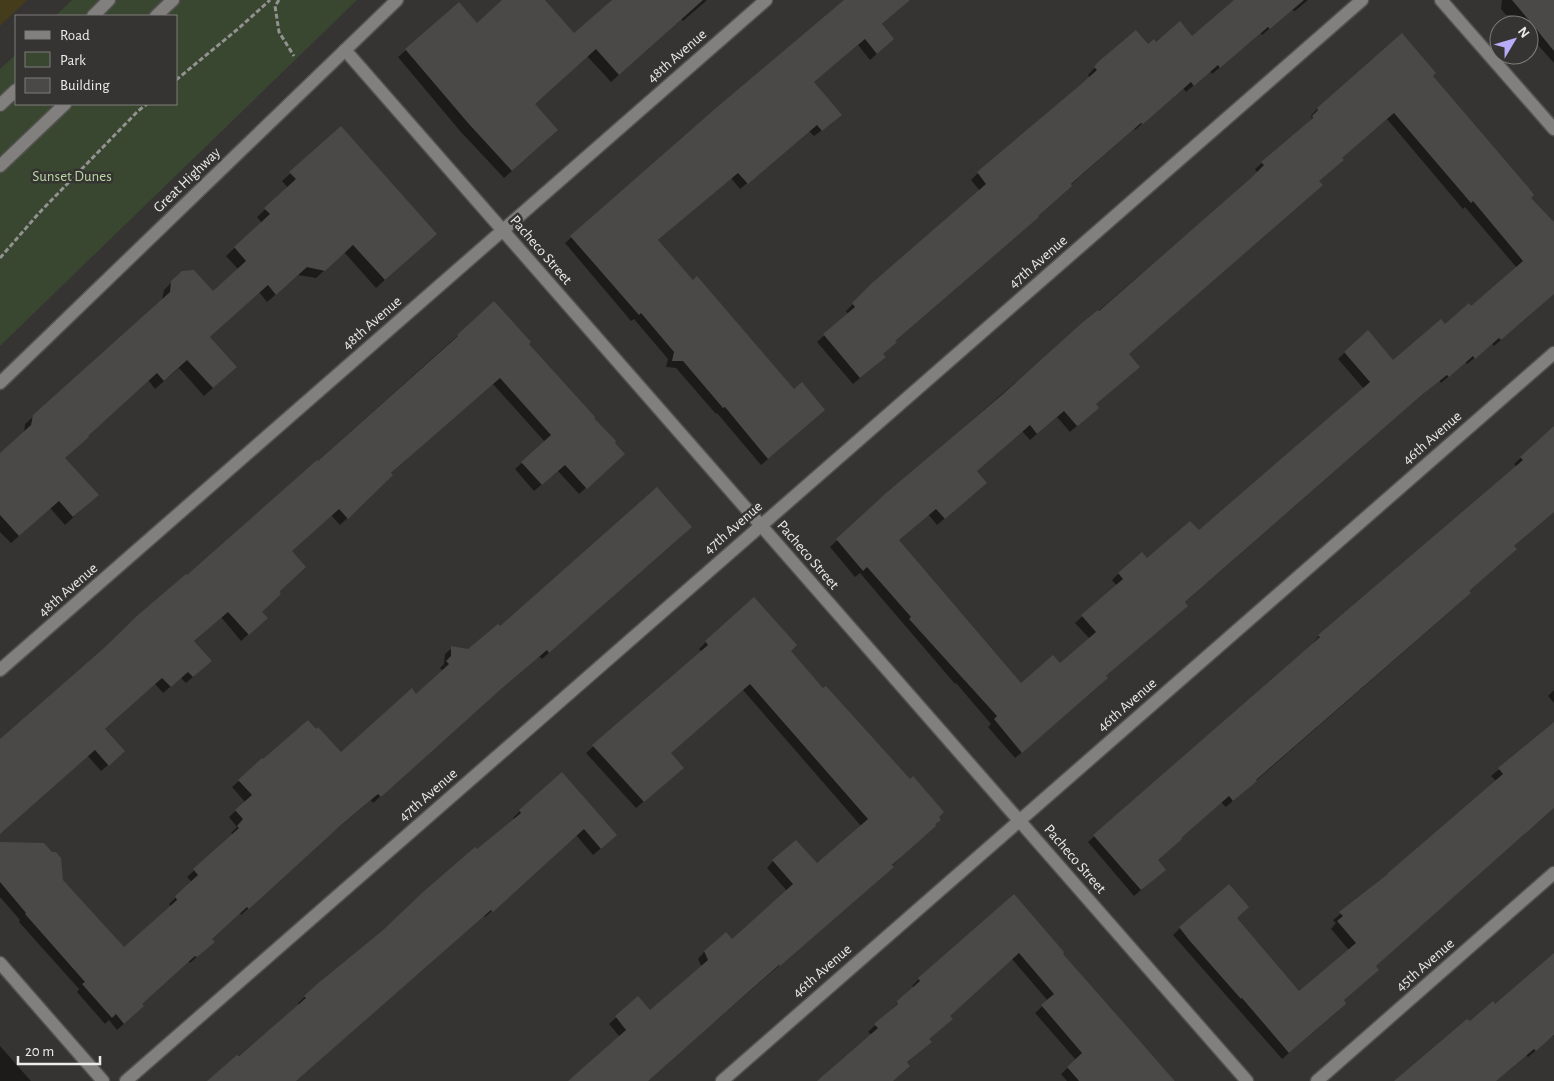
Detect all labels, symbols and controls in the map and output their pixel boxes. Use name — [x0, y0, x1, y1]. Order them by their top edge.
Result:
legend — [15, 15, 178, 105]
north arrow — [1489, 15, 1539, 65]
text: N — [1515, 24, 1532, 41]
street label: 48th Avenue — [644, 26, 710, 86]
text: Road — [60, 28, 90, 43]
text: Park — [60, 53, 86, 68]
text: Building — [60, 78, 110, 93]
street label: Great Highway — [151, 144, 224, 215]
park label: Sunset Dunes — [32, 169, 112, 184]
street label: Pacheco Street — [507, 213, 575, 287]
street label: 47th Avenue — [1006, 233, 1070, 291]
street label: 48th Avenue — [339, 293, 405, 353]
street label: 46th Avenue — [1400, 408, 1465, 468]
street label: 47th Avenue — [701, 499, 765, 557]
street label: Pacheco Street — [774, 518, 842, 592]
street label: 48th Avenue — [35, 560, 101, 620]
street label: 46th Avenue — [1095, 675, 1160, 735]
street label: 47th Avenue — [396, 766, 460, 824]
street label: Pacheco Street — [1041, 822, 1109, 896]
street label: 45th Avenue — [1393, 936, 1457, 994]
street label: 46th Avenue — [790, 941, 855, 1001]
scale bar — [18, 1034, 100, 1066]
text: 20 m — [25, 1044, 54, 1059]

